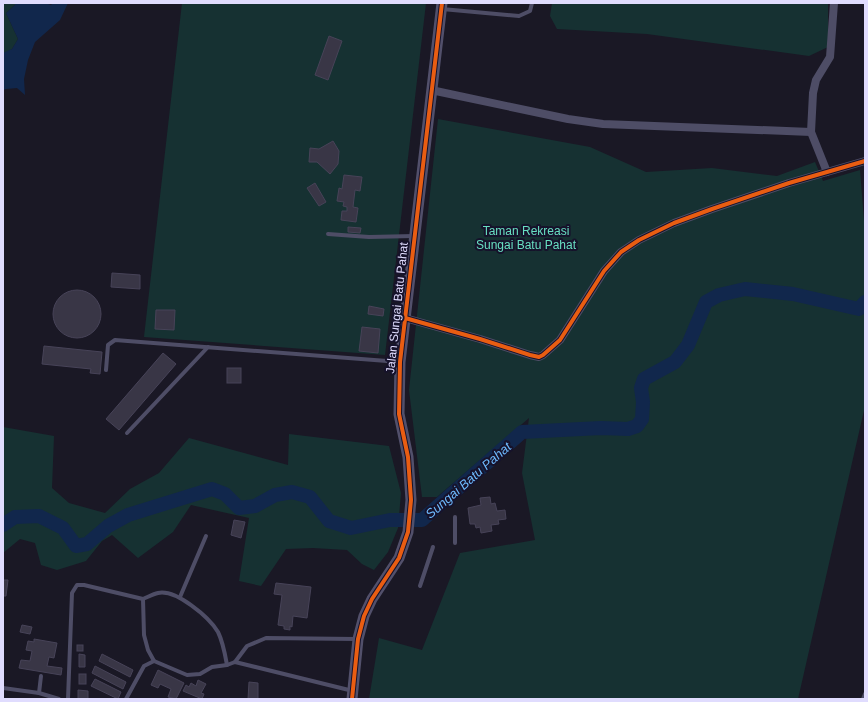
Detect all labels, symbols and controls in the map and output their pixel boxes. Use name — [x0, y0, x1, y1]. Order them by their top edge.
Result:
park label: Taman Rekreasi Sungai Batu Pahat — [476, 224, 577, 252]
street label: Jalan Sungai Batu Pahat — [383, 241, 411, 374]
water label: Sungai Batu Pahat — [422, 438, 515, 522]

